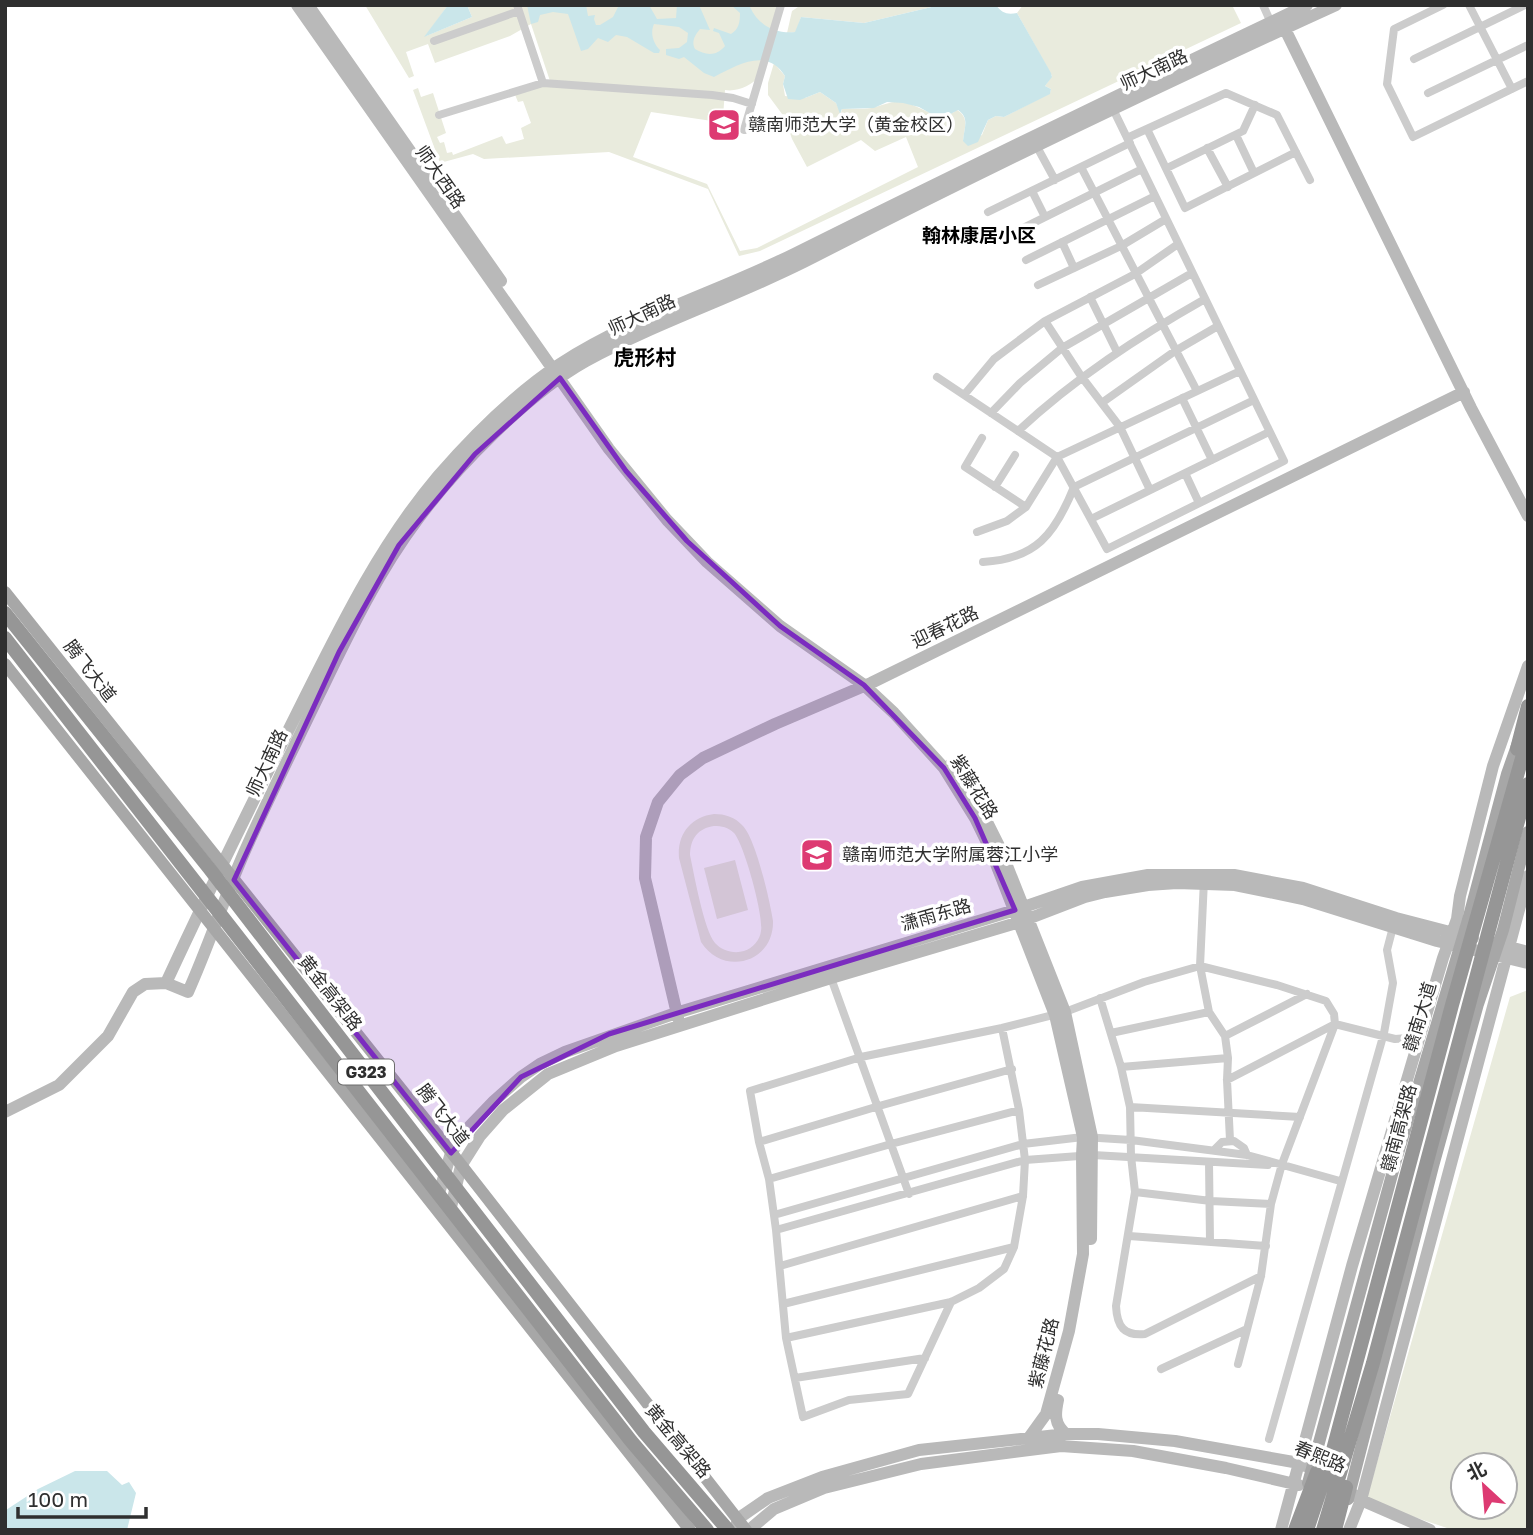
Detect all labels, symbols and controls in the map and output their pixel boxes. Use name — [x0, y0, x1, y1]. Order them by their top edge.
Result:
street label: 师大南路 — [1116, 44, 1191, 94]
school or university icon: 赣南师范大学（黄金校区） — [705, 106, 743, 144]
place label: 赣南师范大学（黄金校区） — [748, 113, 964, 135]
street label: 师大西路 — [411, 141, 470, 212]
district label: 翰林康居小区 — [922, 223, 1036, 246]
street label: 师大南路 — [604, 289, 679, 339]
district label: 虎形村 — [614, 344, 677, 370]
street label: 迎春花路 — [907, 600, 982, 652]
street label: 腾飞大道 — [60, 635, 122, 706]
street label: 师大南路 — [241, 725, 291, 800]
street label: 紫藤花路 — [946, 750, 1003, 823]
school or university icon: 赣南师范大学附属蓉江小学 — [798, 836, 836, 874]
place label: 赣南师范大学附属蓉江小学 — [842, 843, 1058, 865]
street label: 潇雨东路 — [898, 894, 973, 935]
street label: 黄金高架路 — [294, 950, 367, 1035]
street label: 赣南大道 — [1398, 979, 1440, 1054]
road number: G323 — [338, 1060, 394, 1084]
street label: 腾飞大道 — [413, 1079, 475, 1150]
street label: 赣南高架路 — [1376, 1081, 1420, 1174]
street label: 紫藤花路 — [1024, 1315, 1062, 1390]
street label: 黄金高架路 — [641, 1399, 716, 1482]
street label: 春熙路 — [1291, 1436, 1350, 1476]
north arrow — [1449, 1451, 1519, 1521]
text: 北 — [1463, 1456, 1490, 1485]
scale bar — [18, 1476, 145, 1520]
text: 100 m — [28, 1486, 88, 1512]

